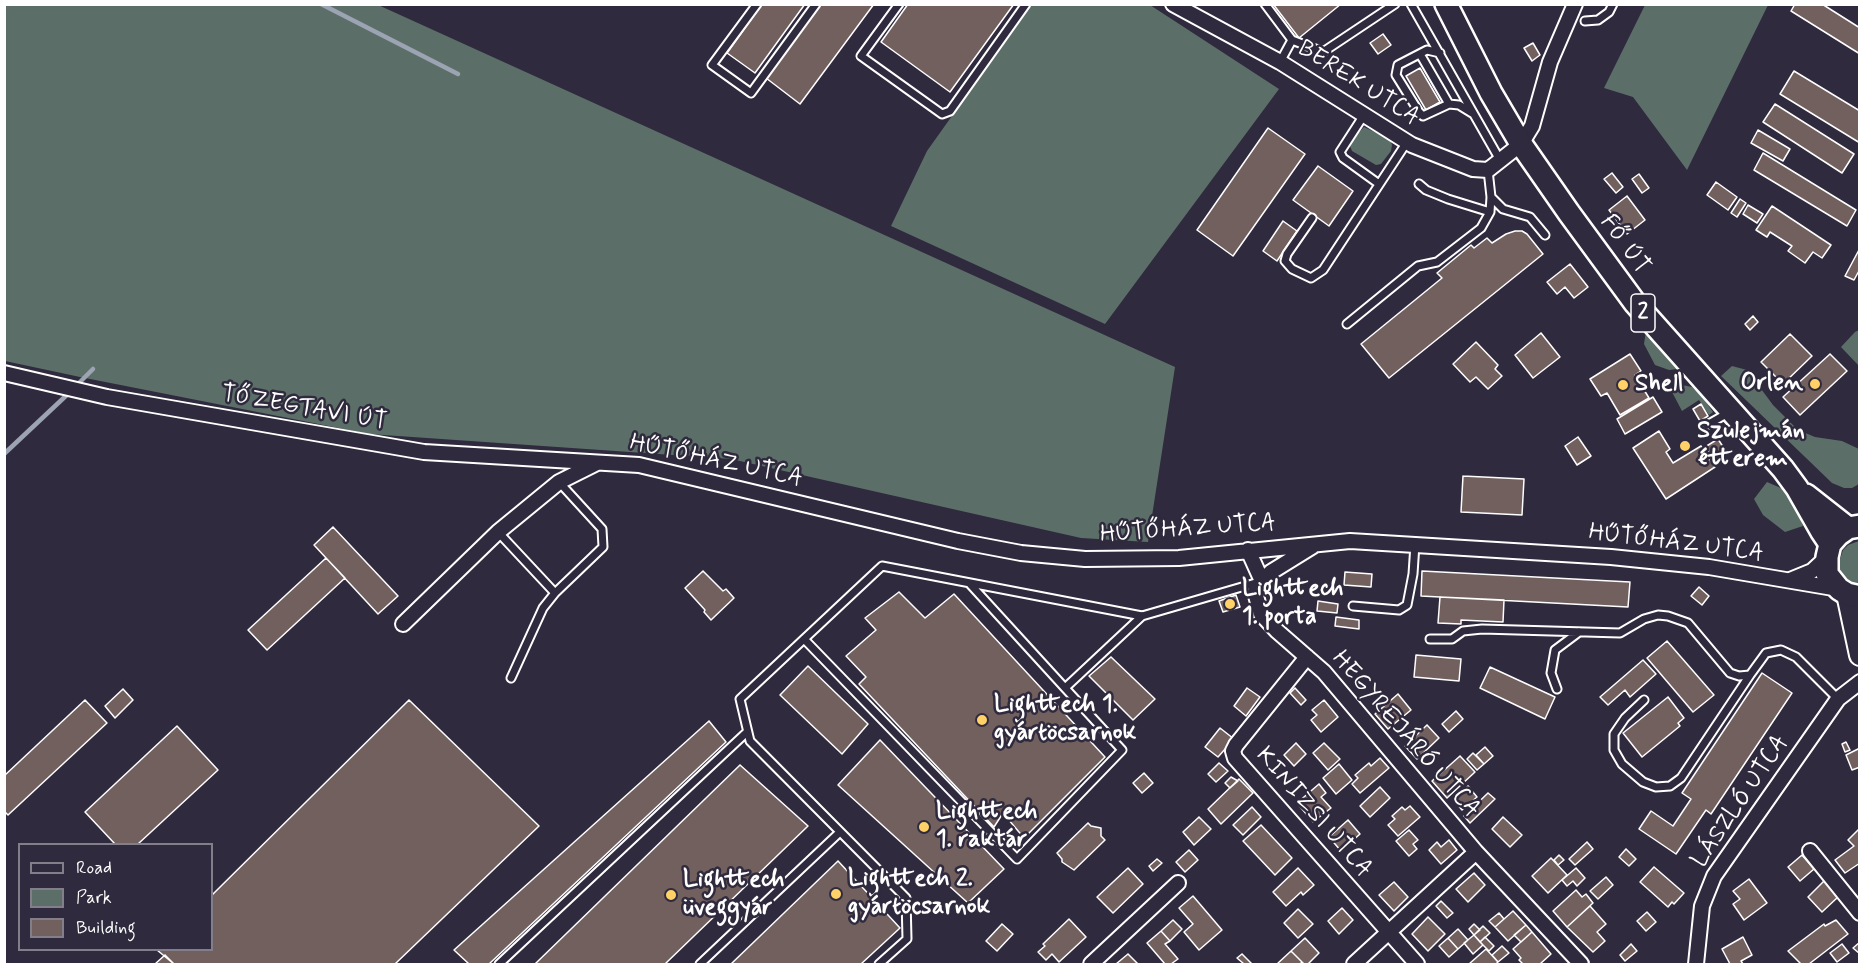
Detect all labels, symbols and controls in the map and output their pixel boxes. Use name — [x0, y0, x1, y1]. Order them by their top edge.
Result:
street label: BEREK UTCA — [1291, 35, 1425, 133]
street label: FŐ ÚT — [1593, 209, 1655, 281]
road number: 2 — [1631, 294, 1655, 332]
place label: Orlen — [1740, 370, 1803, 398]
place label: Shell — [1635, 371, 1683, 399]
marker: Orlen — [1808, 377, 1822, 391]
marker: Shell — [1616, 378, 1630, 392]
street label: TŐZEGTAVI ÚT — [219, 380, 389, 438]
place label: Szulejmán étterem — [1697, 418, 1805, 474]
street label: HŰTŐHÁZ UTCA — [627, 430, 805, 494]
marker: Szulejmán étterem — [1678, 439, 1692, 453]
street label: HŰTŐHÁZ UTCA — [1099, 509, 1277, 551]
street label: HŰTŐHÁZ UTCA — [1587, 519, 1765, 569]
place label: Lighttech 1. porta — [1242, 576, 1344, 632]
marker: Lighttech 1. porta — [1223, 597, 1237, 611]
street label: HEGYREJÁRÓ UTCA — [1325, 646, 1485, 824]
place label: Lighttech 1. gyártöcsarnok — [994, 692, 1136, 748]
marker: Lighttech 1. gyártöcsarnok — [975, 713, 989, 727]
street label: LÁSZLÓ UTCA — [1686, 730, 1796, 874]
street label: KINIZSI UTCA — [1249, 742, 1377, 884]
place label: Lighttech 1. raktár — [936, 799, 1038, 855]
marker: Lighttech 1. raktár — [917, 820, 931, 834]
legend — [18, 843, 213, 951]
text: Road — [76, 856, 112, 880]
place label: Lighttech 2. gyártöcsarnok — [848, 866, 990, 922]
place label: Lighttech üveggyár — [683, 867, 785, 923]
text: Park — [76, 886, 112, 910]
marker: Lighttech 2. gyártöcsarnok — [829, 887, 843, 901]
marker: Lighttech üveggyár — [664, 888, 678, 902]
text: Building — [76, 916, 136, 940]

